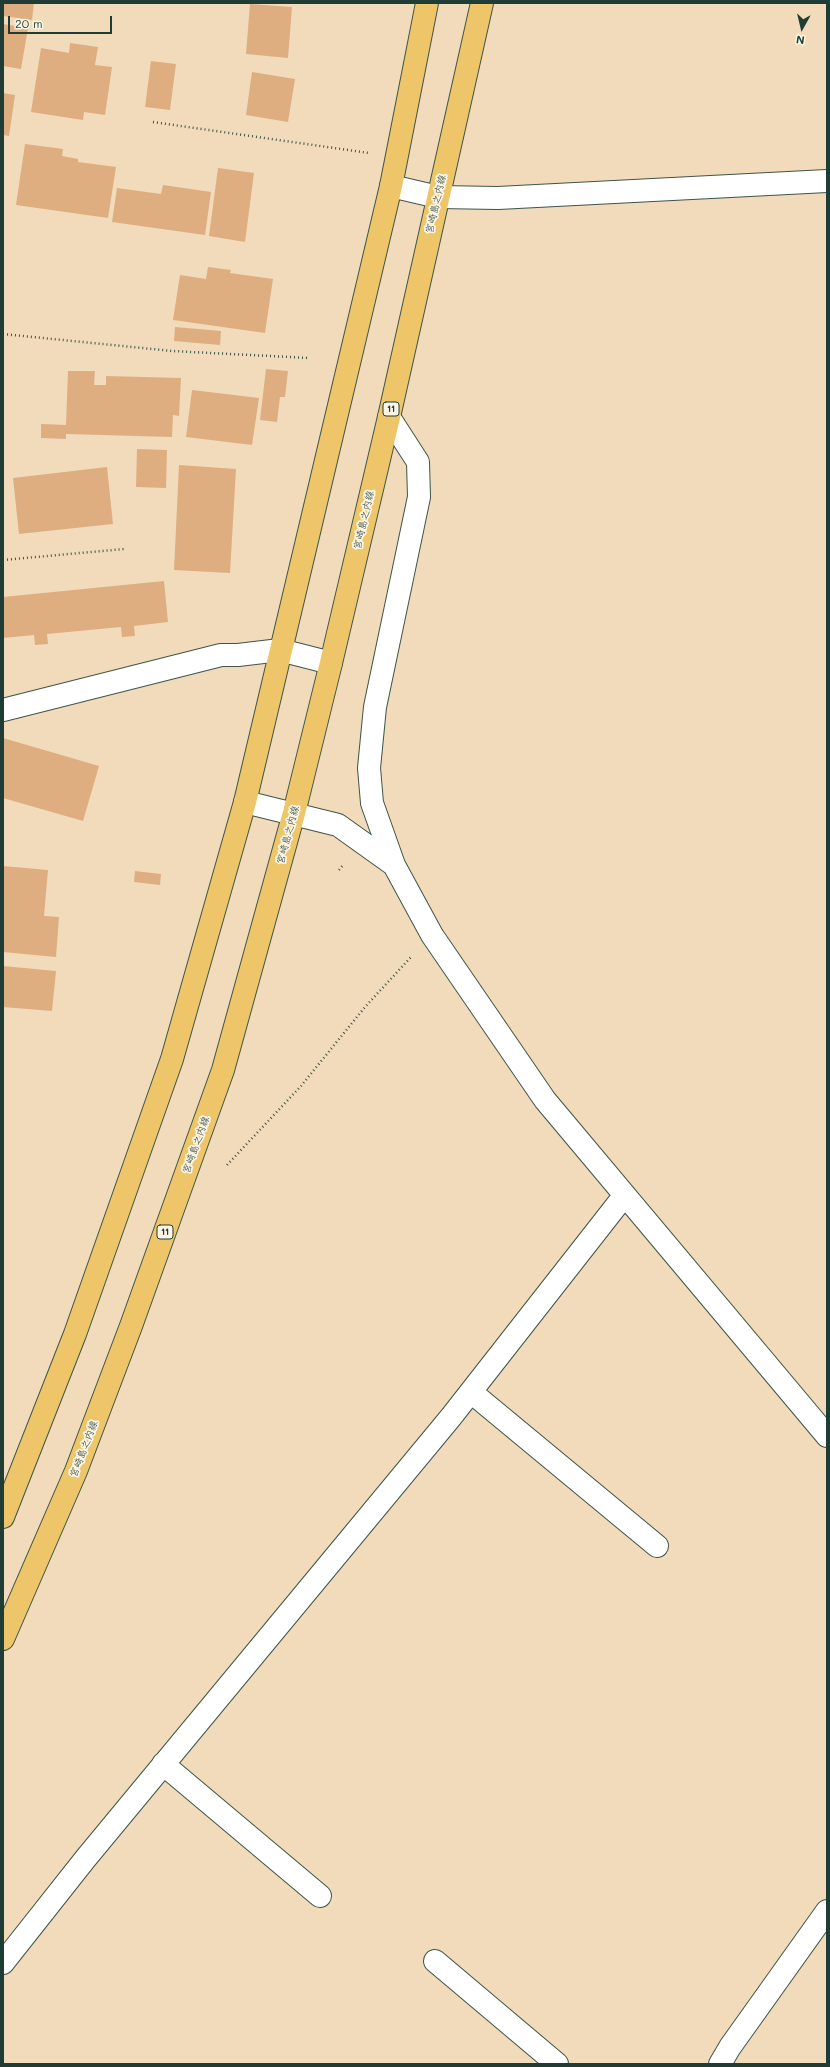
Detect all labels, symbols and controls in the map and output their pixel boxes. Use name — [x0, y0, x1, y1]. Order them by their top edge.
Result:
scale bar — [10, 8, 114, 34]
north arrow — [782, 8, 822, 48]
text: 20 m — [15, 15, 43, 31]
text: N — [795, 32, 805, 48]
street label: 宮崎島之内線 — [423, 173, 449, 235]
road number: 11 — [383, 402, 399, 416]
street label: 宮崎島之内線 — [351, 489, 377, 551]
street label: 宮崎島之内線 — [274, 804, 302, 866]
street label: 宮崎島之内線 — [180, 1115, 212, 1175]
road number: 11 — [157, 1225, 173, 1239]
street label: 宮崎島之内線 — [68, 1419, 100, 1479]

